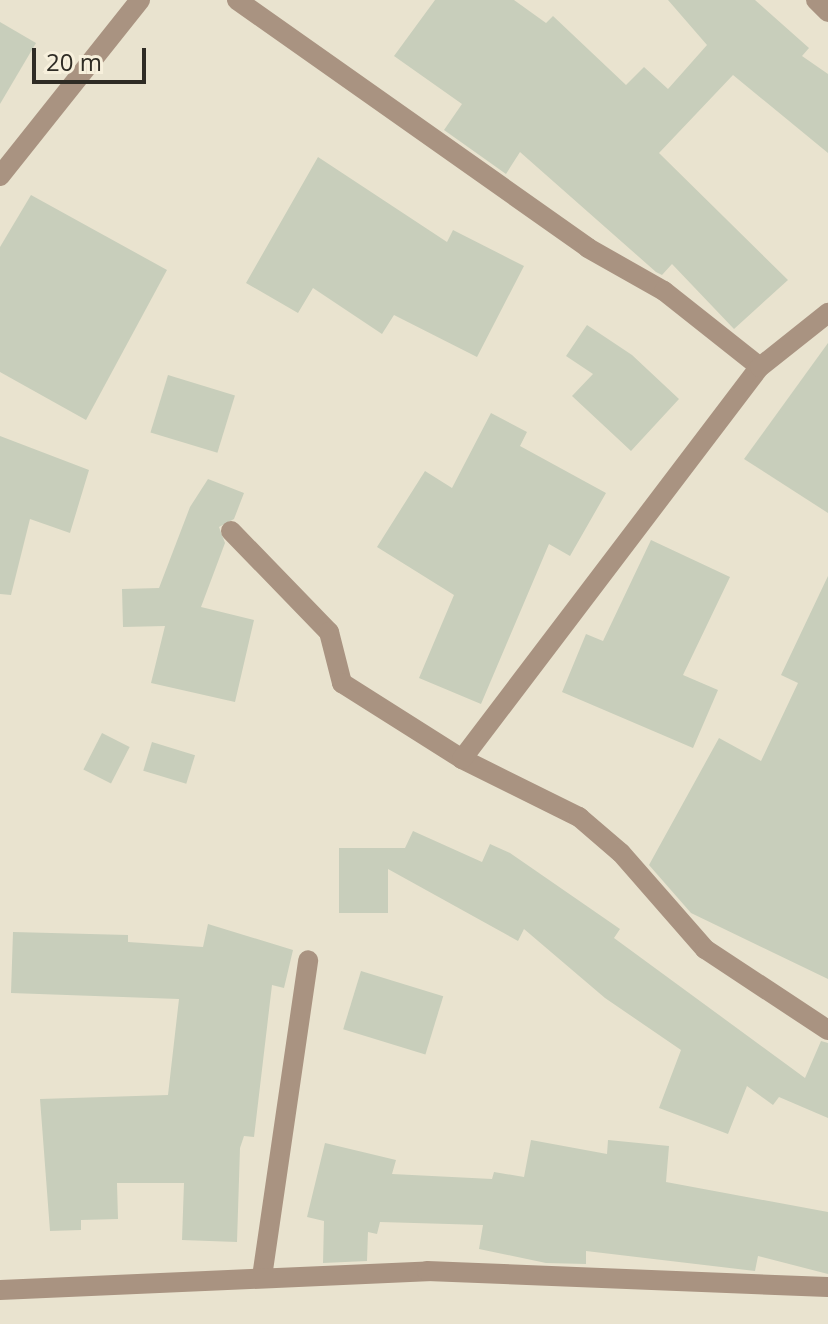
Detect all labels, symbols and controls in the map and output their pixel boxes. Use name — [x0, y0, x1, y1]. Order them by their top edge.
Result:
scale bar — [36, 32, 150, 82]
text: 20 m — [46, 45, 102, 78]

